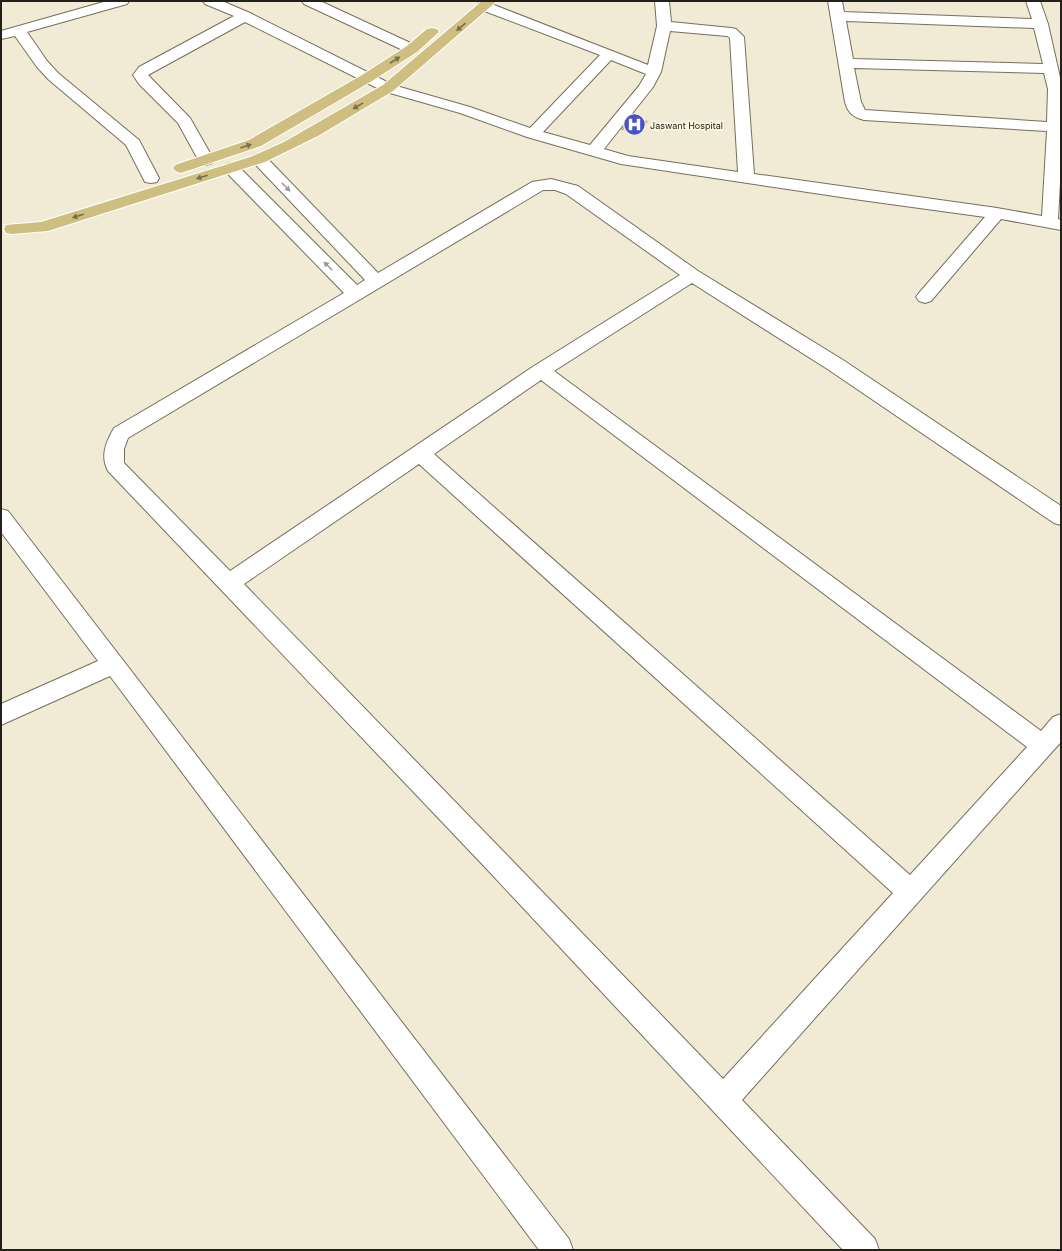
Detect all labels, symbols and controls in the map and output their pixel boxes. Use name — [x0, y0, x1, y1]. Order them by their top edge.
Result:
one-way arrow — [456, 22, 466, 31]
one-way arrow — [390, 56, 400, 64]
one-way arrow — [353, 102, 363, 110]
hospital icon: Jaswant Hospital — [621, 112, 647, 138]
place label: Jaswant Hospital — [650, 120, 723, 131]
one-way arrow — [241, 143, 253, 149]
one-way arrow — [196, 174, 208, 180]
one-way arrow — [281, 182, 291, 192]
one-way arrow — [72, 213, 84, 219]
one-way arrow — [323, 261, 333, 271]

